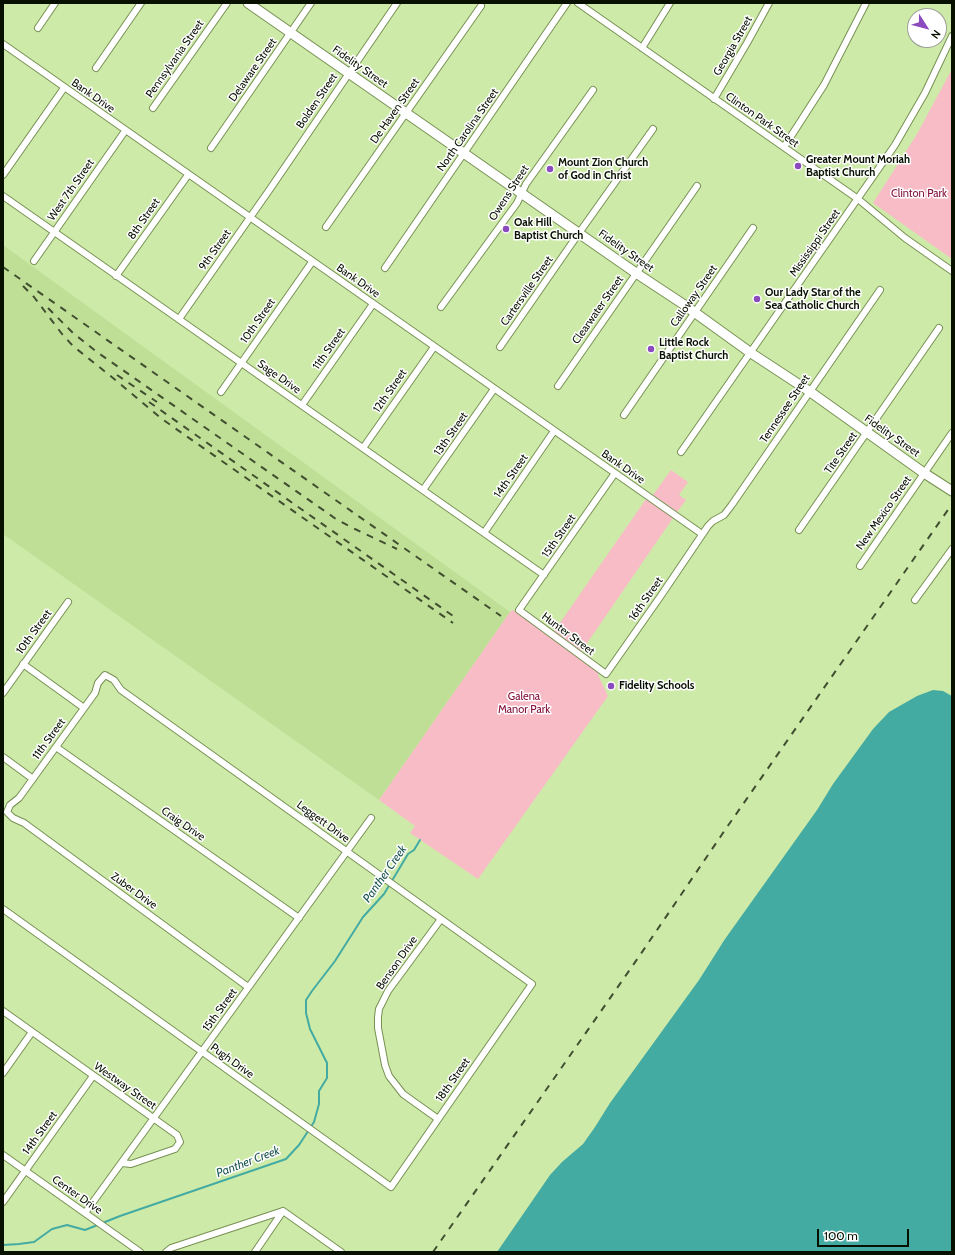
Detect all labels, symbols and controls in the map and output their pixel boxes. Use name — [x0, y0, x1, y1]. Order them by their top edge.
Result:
north arrow — [907, 8, 947, 48]
street label: Georgia Street — [711, 14, 755, 78]
street label: Pennsylvania Street — [143, 18, 207, 100]
text: N — [928, 27, 944, 42]
street label: Delaware Street — [226, 36, 280, 104]
street label: Fidelity Street — [330, 43, 390, 91]
street label: Bolden Street — [294, 71, 340, 131]
street label: Bank Drive — [69, 76, 117, 116]
street label: De Haven Street — [368, 76, 422, 146]
street label: North Carolina Street — [435, 86, 501, 174]
street label: Clinton Park Street — [723, 90, 801, 150]
place label: Greater Mount Moriah Baptist Church — [806, 153, 910, 179]
place label: Mount Zion Church of God in Christ — [558, 156, 648, 182]
street label: West 7th Street — [45, 157, 97, 223]
marker: Greater Mount Moriah Baptist Church — [793, 161, 803, 171]
street label: Owens Street — [486, 163, 532, 223]
marker: Mount Zion Church of God in Christ — [545, 164, 555, 174]
park label: Clinton Park — [891, 187, 947, 201]
street label: 8th Street — [125, 196, 163, 242]
street label: Mississippi Street — [787, 207, 843, 279]
place label: Oak Hill Baptist Church — [514, 216, 583, 242]
marker: Oak Hill Baptist Church — [501, 224, 511, 234]
street label: 9th Street — [196, 227, 234, 273]
street label: Fidelity Street — [596, 227, 656, 275]
street label: Cartersville Street — [498, 254, 556, 328]
street label: Bank Drive — [334, 261, 382, 301]
street label: Calloway Street — [668, 263, 720, 329]
street label: Clearwater Street — [570, 273, 626, 347]
place label: Our Lady Star of the Sea Catholic Church — [765, 286, 861, 312]
marker: Our Lady Star of the Sea Catholic Church — [752, 294, 762, 304]
street label: 10th Street — [238, 296, 278, 346]
street label: 11th Street — [310, 326, 348, 372]
place label: Little Rock Baptist Church — [659, 336, 728, 362]
marker: Little Rock Baptist Church — [646, 344, 656, 354]
street label: Sage Drive — [255, 357, 303, 397]
street label: 12th Street — [370, 367, 410, 415]
street label: Tennessee Street — [757, 372, 813, 446]
street label: 13th Street — [431, 410, 471, 458]
street label: Fidelity Street — [862, 412, 922, 460]
street label: Tite Street — [822, 429, 860, 477]
street label: Bank Drive — [599, 447, 647, 487]
street label: 14th Street — [491, 452, 531, 500]
street label: New Mexico Street — [854, 473, 914, 553]
street label: 15th Street — [539, 512, 579, 560]
street label: 16th Street — [626, 575, 666, 623]
street label: 10th Street — [13, 607, 55, 657]
street label: Hunter Street — [539, 610, 597, 658]
place label: Fidelity Schools — [619, 679, 695, 693]
marker: Fidelity Schools — [606, 681, 616, 691]
park label: Galena Manor Park — [498, 690, 550, 716]
street label: 11th Street — [30, 716, 68, 762]
street label: Leggett Drive — [294, 798, 352, 846]
street label: Craig Drive — [159, 804, 207, 844]
water label: Panther Creek — [360, 843, 410, 905]
street label: Zuber Drive — [108, 870, 160, 912]
street label: Benson Drive — [374, 934, 420, 992]
street label: 15th Street — [200, 986, 240, 1034]
street label: Pugh Drive — [208, 1041, 256, 1081]
street label: 18th Street — [433, 1055, 473, 1105]
street label: Westway Street — [91, 1060, 159, 1112]
street label: 14th Street — [20, 1109, 60, 1157]
water label: Panther Creek — [214, 1143, 282, 1181]
street label: Center Drive — [49, 1173, 105, 1217]
scale bar — [819, 1221, 911, 1247]
text: 100 m — [824, 1228, 858, 1243]

